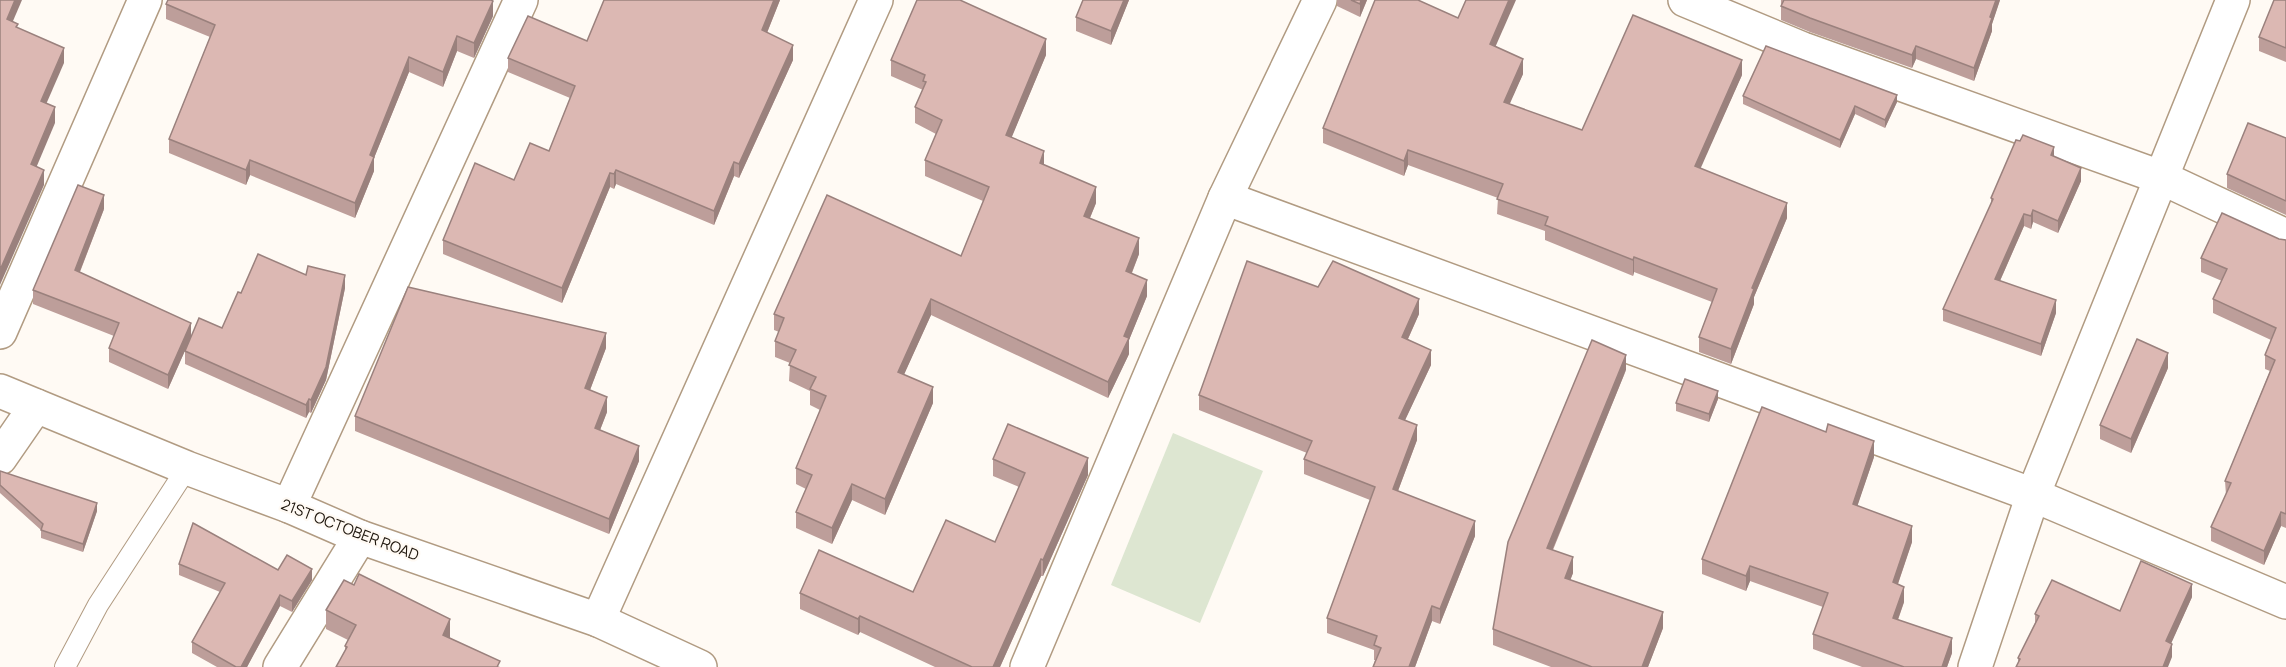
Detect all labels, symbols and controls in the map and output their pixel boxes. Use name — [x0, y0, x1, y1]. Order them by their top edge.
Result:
street label: 21ST OCTOBER ROAD — [278, 494, 422, 566]

